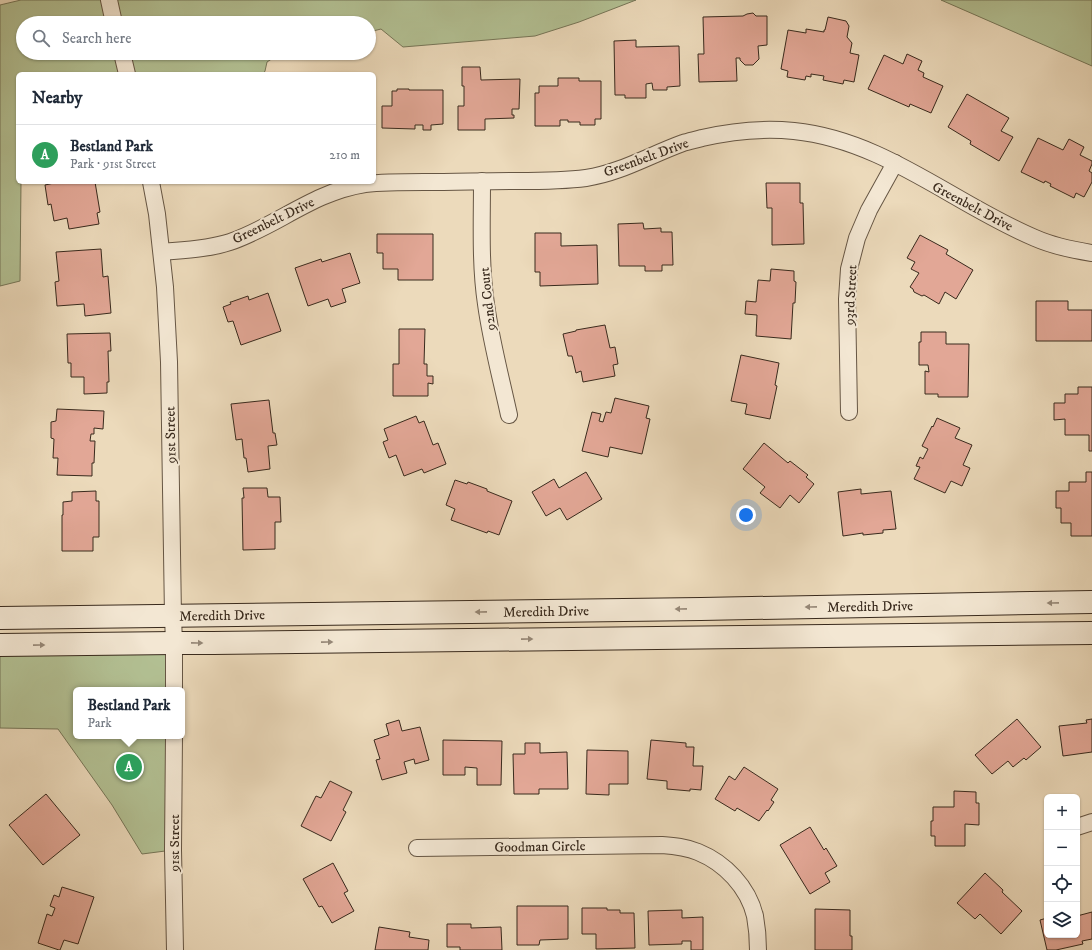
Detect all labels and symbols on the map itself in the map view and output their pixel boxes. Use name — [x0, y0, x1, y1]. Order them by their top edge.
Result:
street label: Greenbelt Drive — [601, 134, 691, 182]
street label: Greenbelt Drive — [929, 178, 1016, 236]
street label: Greenbelt Drive — [229, 193, 318, 249]
street label: 93rd Street — [840, 264, 862, 327]
street label: 92nd Court — [476, 266, 500, 333]
street label: 91st Street — [161, 406, 181, 465]
your location — [736, 505, 756, 525]
street label: Meredith Drive — [827, 597, 913, 617]
one-way arrow — [1046, 600, 1059, 606]
street label: Meredith Drive — [503, 602, 589, 622]
one-way arrow — [804, 604, 817, 610]
street label: Meredith Drive — [179, 606, 265, 626]
one-way arrow — [674, 606, 687, 612]
one-way arrow — [475, 608, 487, 615]
one-way arrow — [521, 636, 533, 643]
one-way arrow — [321, 639, 334, 645]
one-way arrow — [191, 640, 204, 646]
one-way arrow — [33, 642, 46, 648]
pin: A — [116, 752, 142, 782]
street label: 91st Street — [166, 814, 184, 873]
street label: Goodman Circle — [494, 837, 586, 857]

